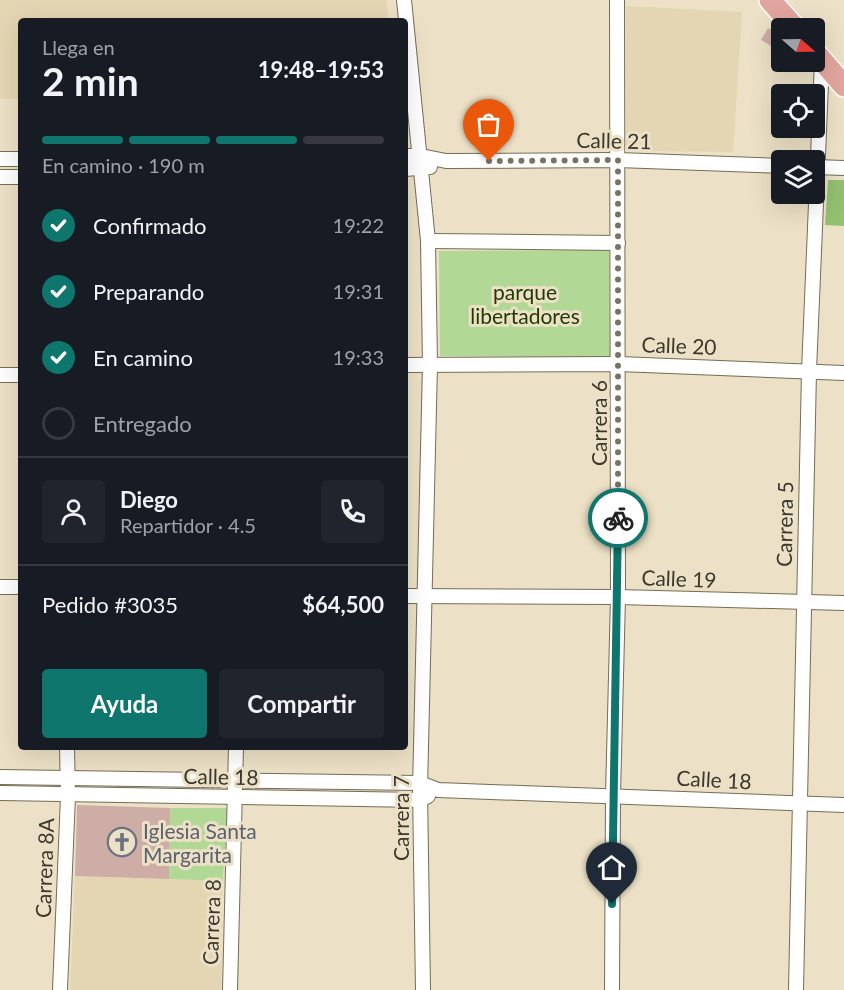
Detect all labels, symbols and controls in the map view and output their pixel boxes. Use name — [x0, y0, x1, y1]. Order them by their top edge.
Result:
north arrow — [771, 18, 825, 72]
map controls — [771, 18, 825, 204]
text: Llega en — [42, 35, 115, 59]
text: 19:48–19:53 — [258, 56, 384, 83]
text: 2 min — [42, 58, 139, 104]
button: locate — [771, 84, 825, 138]
pin — [463, 99, 514, 161]
icon: bag — [472, 108, 505, 141]
street label: Calle 21 — [576, 127, 652, 153]
button: layers — [771, 150, 825, 204]
text: En camino · 190 m — [42, 153, 205, 177]
icon: check — [42, 209, 75, 242]
text: Confirmado — [93, 212, 206, 239]
text: 19:22 — [333, 213, 384, 237]
icon: check — [42, 275, 75, 308]
text: Preparando — [93, 278, 204, 305]
text: 19:31 — [333, 279, 384, 303]
park label: parque libertadores — [470, 279, 580, 328]
street label: Calle 20 — [641, 331, 717, 359]
icon: check — [42, 341, 75, 374]
text: En camino — [93, 344, 193, 371]
text: 19:33 — [333, 345, 384, 369]
street label: Carrera 6 — [586, 380, 611, 466]
text: Entregado — [93, 410, 192, 437]
button: person — [42, 480, 105, 543]
button: phone — [321, 480, 384, 543]
street label: Carrera 5 — [771, 481, 797, 567]
text: Diego — [120, 486, 178, 513]
courier — [588, 488, 648, 548]
icon: bike — [602, 502, 635, 535]
text: Repartidor · 4.5 — [120, 513, 256, 537]
street label: Calle 19 — [641, 564, 717, 592]
text: Pedido #3035 — [42, 591, 178, 618]
text: $64,500 — [302, 591, 384, 618]
button: Ayuda — [42, 669, 207, 738]
button: Compartir — [219, 669, 384, 738]
street label: Calle 18 — [183, 763, 259, 789]
street label: Calle 18 — [676, 765, 752, 793]
street label: Carrera 7 — [388, 775, 413, 861]
street label: Carrera 8A — [30, 817, 58, 918]
place label: Iglesia Santa Margarita — [143, 818, 257, 867]
church icon: Iglesia Santa Margarita — [106, 826, 138, 858]
pin — [586, 842, 637, 904]
icon: home — [595, 851, 628, 884]
street label: Carrera 8 — [197, 879, 225, 965]

